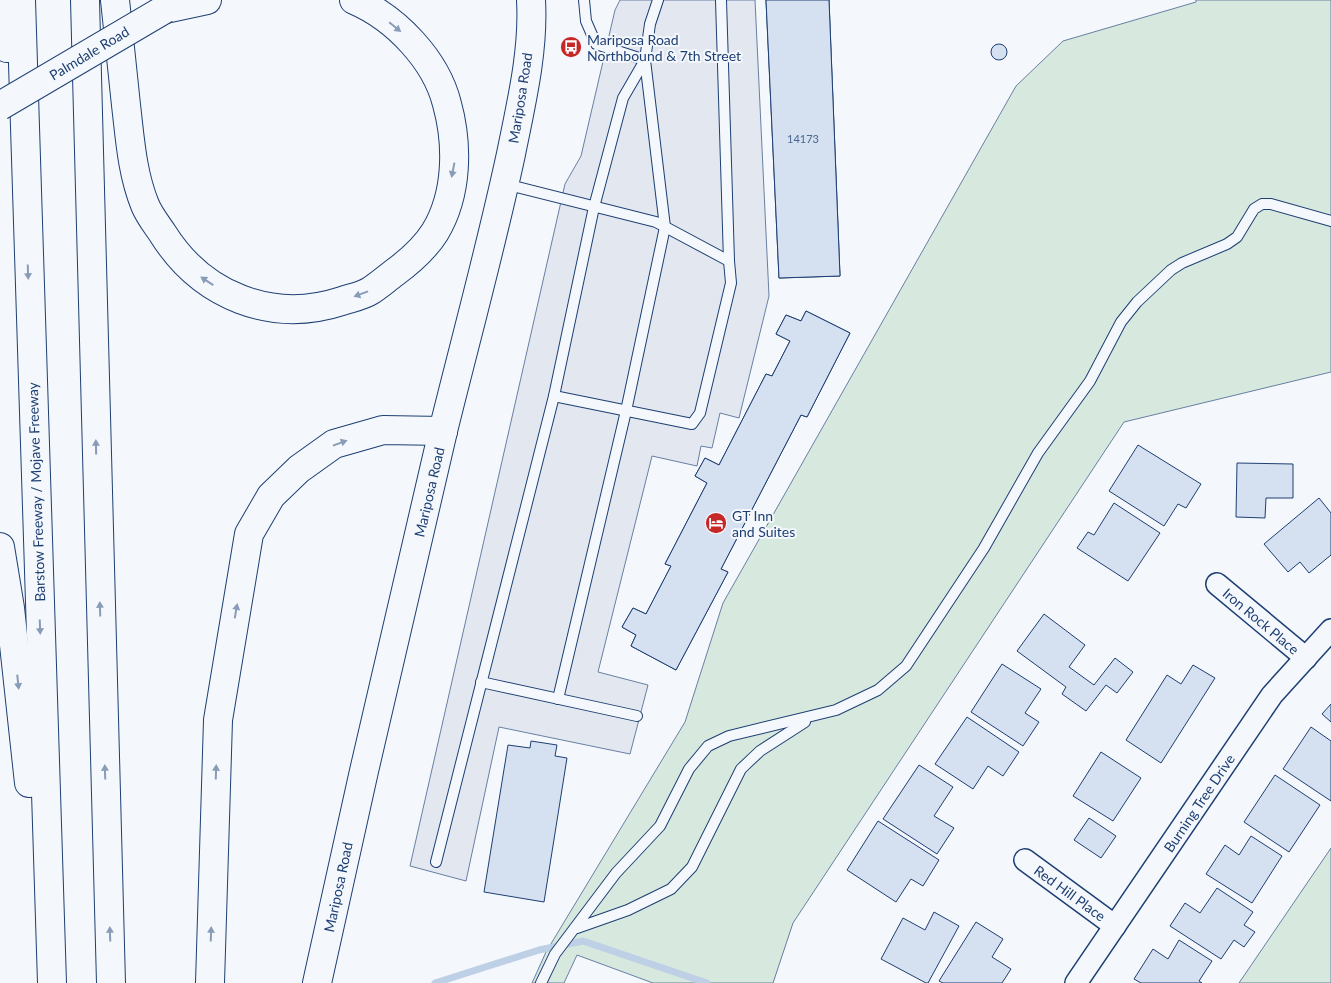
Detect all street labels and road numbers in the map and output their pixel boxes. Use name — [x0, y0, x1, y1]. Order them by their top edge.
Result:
street label: Palmdale Road — [46, 23, 132, 83]
street label: Mariposa Road — [504, 51, 536, 145]
street label: Barstow Freeway / Mojave Freeway — [24, 381, 48, 602]
street label: Mariposa Road — [410, 445, 448, 539]
street label: Iron Rock Place — [1219, 584, 1303, 658]
street label: Burning Tree Drive — [1160, 751, 1238, 855]
street label: Mariposa Road — [320, 840, 356, 934]
street label: Red Hill Place — [1031, 861, 1109, 925]

